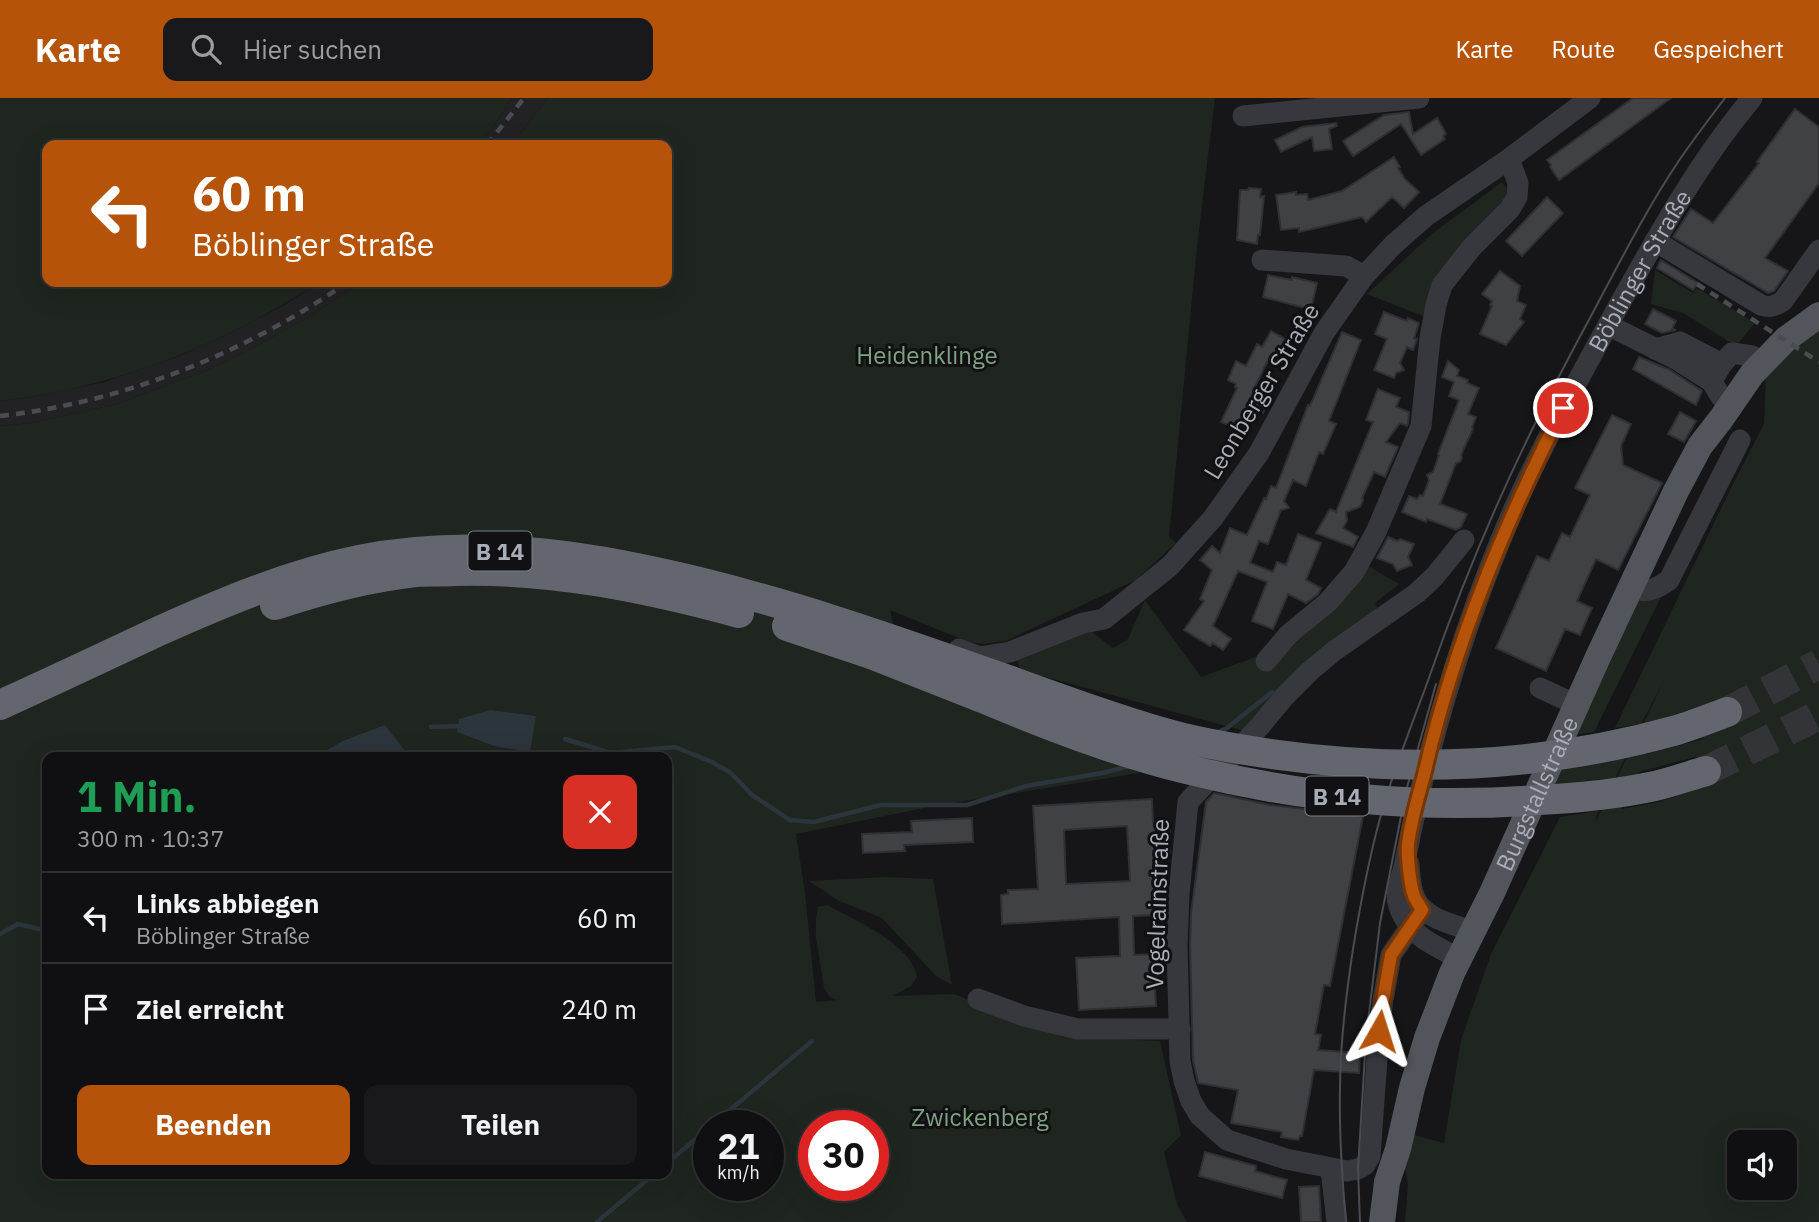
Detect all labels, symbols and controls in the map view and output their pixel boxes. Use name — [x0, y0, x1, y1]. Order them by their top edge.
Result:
search box — [163, 18, 653, 81]
text: Karte — [35, 28, 121, 71]
icon: search — [187, 30, 225, 68]
text: Hier suchen — [243, 32, 382, 66]
text: Karte — [1455, 33, 1514, 65]
text: Route — [1552, 33, 1615, 65]
text: Gespeichert — [1653, 33, 1784, 65]
text: 60 m — [192, 161, 306, 224]
icon: left — [77, 168, 168, 259]
street label: Böblinger Straße — [1580, 183, 1698, 357]
text: Böblinger Straße — [192, 223, 434, 265]
street label: Leonberger Straße — [1196, 297, 1326, 485]
park label: Heidenklinge — [856, 339, 998, 371]
pin — [1533, 378, 1593, 438]
icon: arrive — [1544, 389, 1582, 427]
road number: B 14 — [468, 531, 532, 570]
street label: Burgstallstraße — [1488, 711, 1585, 876]
text: 1 Min. — [77, 769, 197, 824]
button: close — [563, 775, 637, 849]
road number: B 14 — [1306, 776, 1368, 816]
street label: Vogelrainstraße — [1138, 818, 1176, 990]
text: 300 m · 10:37 — [77, 823, 224, 853]
text: Links abbiegen — [136, 886, 319, 920]
icon: left — [77, 899, 115, 937]
text: 60 m — [577, 901, 637, 935]
text: Böblinger Straße — [136, 920, 310, 950]
icon: arrive — [77, 990, 115, 1028]
text: Ziel erreicht — [136, 992, 284, 1026]
text: 240 m — [561, 992, 637, 1026]
position arrow — [1342, 994, 1416, 1068]
button: Beenden — [77, 1085, 350, 1165]
button: Teilen — [364, 1085, 637, 1165]
park label: Zwickenberg — [911, 1101, 1049, 1133]
speed limit sign: 30 — [798, 1110, 889, 1201]
text: 21 — [717, 1123, 760, 1169]
map controls — [1727, 1130, 1797, 1200]
button: sound — [1727, 1130, 1797, 1200]
text: km/h — [717, 1161, 760, 1184]

